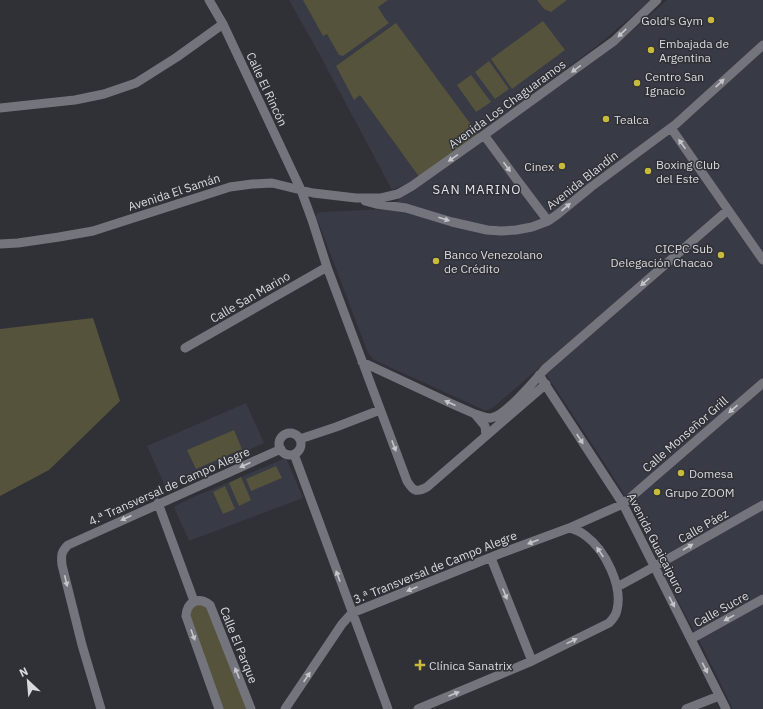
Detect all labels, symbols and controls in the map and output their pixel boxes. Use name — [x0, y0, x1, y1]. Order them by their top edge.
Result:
place label: Gold's Gym — [641, 13, 703, 28]
marker: Gold's Gym — [706, 15, 716, 25]
one-way arrow — [617, 28, 627, 38]
place label: Embajada de Argentina — [659, 36, 729, 65]
marker: Embajada de Argentina — [646, 45, 656, 55]
street label: Calle El Rincón — [243, 50, 291, 128]
street label: Avenida Los Chaguaramos — [445, 56, 569, 152]
one-way arrow — [570, 65, 581, 73]
place label: Centro San Ignacio — [645, 69, 704, 98]
marker: Centro San Ignacio — [632, 78, 642, 88]
one-way arrow — [715, 79, 726, 88]
place label: Tealca — [614, 112, 649, 127]
marker: Tealca — [601, 114, 611, 124]
one-way arrow — [678, 138, 686, 149]
street label: Avenida Blandín — [543, 147, 621, 213]
one-way arrow — [447, 154, 458, 162]
place label: Boxing Club del Este — [656, 157, 720, 186]
place label: Cinex — [524, 159, 554, 174]
marker: Cinex — [557, 161, 567, 171]
one-way arrow — [503, 162, 511, 172]
marker: Boxing Club del Este — [643, 166, 653, 176]
street label: Avenida El Samán — [126, 170, 222, 214]
district label: SAN MARINO — [433, 181, 521, 198]
one-way arrow — [561, 203, 572, 212]
one-way arrow — [438, 216, 450, 222]
place label: CICPC Sub Delegación Chacao — [611, 241, 713, 270]
place label: Banco Venezolano de Crédito — [444, 247, 543, 276]
marker: CICPC Sub Delegación Chacao — [716, 250, 726, 260]
marker: Banco Venezolano de Crédito — [431, 256, 441, 266]
street label: Calle San Marino — [207, 268, 293, 326]
one-way arrow — [640, 277, 651, 286]
street label: Calle Monseñor Grill — [639, 393, 731, 475]
one-way arrow — [444, 400, 455, 406]
one-way arrow — [728, 404, 739, 413]
one-way arrow — [576, 434, 584, 444]
one-way arrow — [391, 441, 397, 453]
street label: 4.ª Transversal de Campo Alegre — [86, 443, 252, 528]
one-way arrow — [239, 462, 251, 468]
place label: Domesa — [689, 466, 734, 481]
marker: Domesa — [676, 468, 686, 478]
place label: Grupo ZOOM — [665, 485, 735, 500]
marker: Grupo ZOOM — [652, 487, 662, 497]
street label: Avenida Guaicaipuro — [624, 490, 688, 596]
street label: Calle Páez — [675, 505, 731, 546]
one-way arrow — [121, 515, 132, 521]
street label: 3.ª Transversal de Campo Alegre — [351, 527, 519, 607]
one-way arrow — [526, 539, 538, 545]
one-way arrow — [682, 544, 694, 551]
one-way arrow — [596, 547, 604, 557]
one-way arrow — [335, 570, 341, 582]
one-way arrow — [64, 575, 70, 587]
one-way arrow — [406, 586, 417, 592]
street label: Calle Sucre — [691, 588, 751, 630]
one-way arrow — [503, 589, 509, 601]
one-way arrow — [669, 596, 675, 608]
street label: Calle El Parque — [217, 605, 261, 686]
one-way arrow — [723, 615, 735, 622]
one-way arrow — [190, 630, 196, 642]
one-way arrow — [567, 638, 578, 644]
place label: Clínica Sanatrix — [429, 658, 512, 673]
marker: Clínica Sanatrix — [414, 659, 426, 671]
north arrow — [8, 661, 48, 701]
one-way arrow — [702, 662, 708, 673]
text: N — [17, 664, 30, 680]
one-way arrow — [234, 667, 240, 678]
one-way arrow — [303, 671, 311, 682]
one-way arrow — [448, 690, 460, 696]

